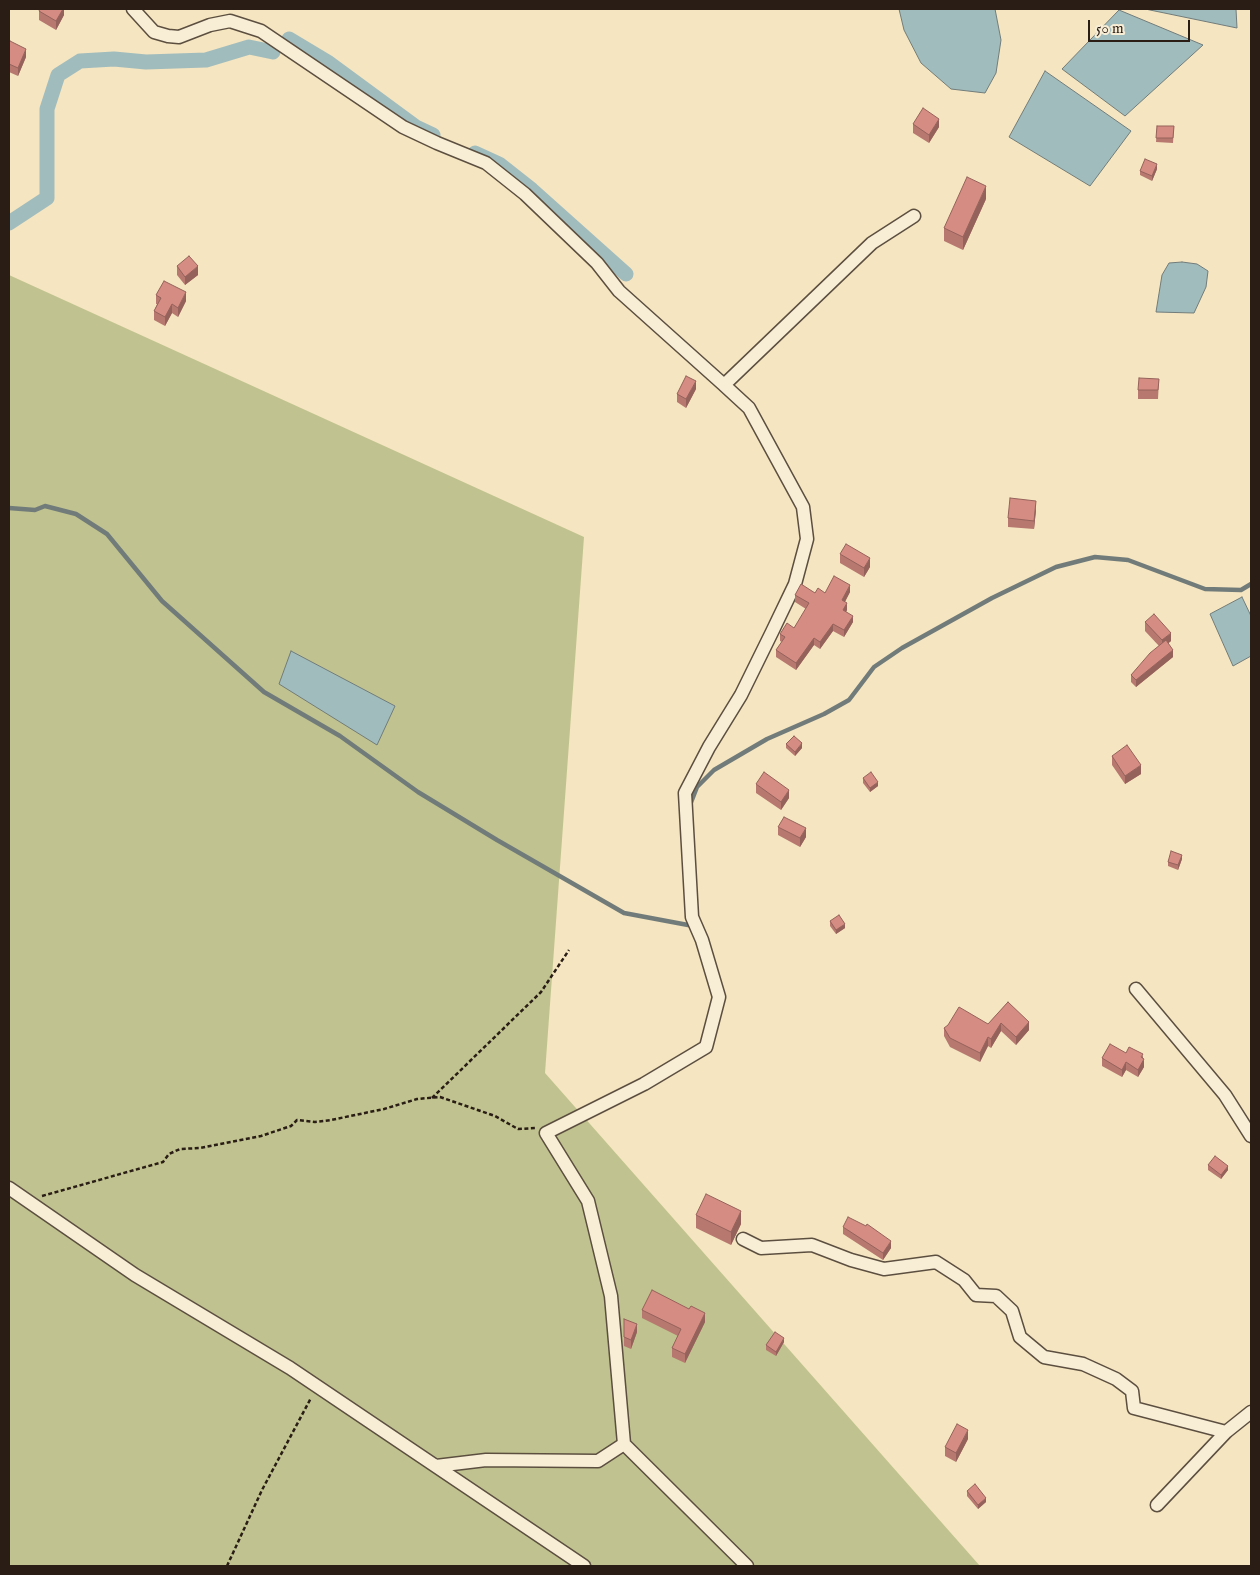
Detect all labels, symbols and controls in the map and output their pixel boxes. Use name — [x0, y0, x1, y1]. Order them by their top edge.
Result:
scale bar — [1090, 10, 1192, 42]
text: 50 m — [1096, 19, 1124, 38]

